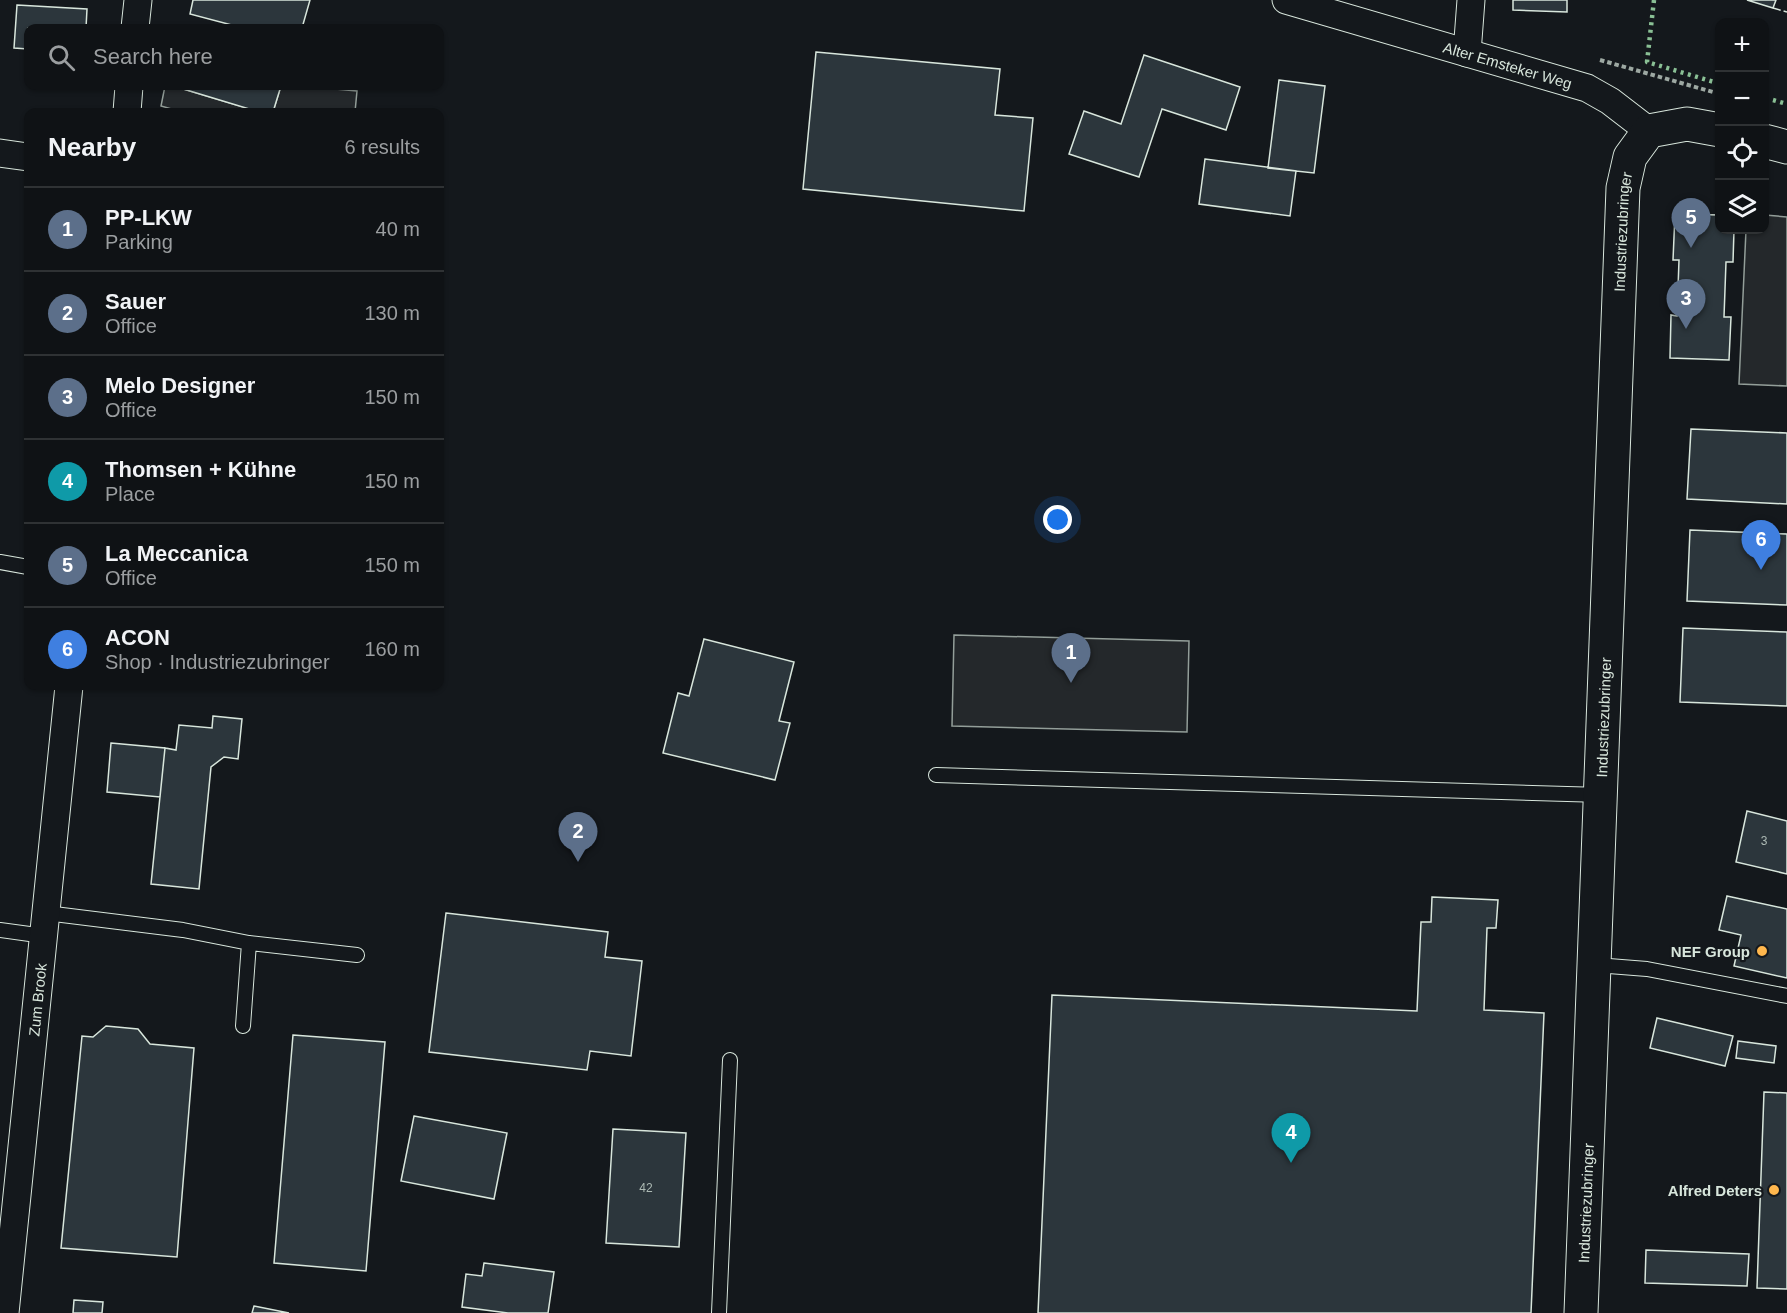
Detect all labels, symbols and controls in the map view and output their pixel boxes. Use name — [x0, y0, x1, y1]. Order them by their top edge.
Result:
map controls — [1715, 18, 1769, 234]
button: + — [1715, 18, 1769, 72]
search box — [24, 24, 444, 90]
street label: Alter Emsteker Weg — [1441, 38, 1574, 92]
icon: search — [45, 41, 78, 74]
text: Search here — [93, 44, 213, 69]
button: − — [1715, 72, 1769, 126]
button: locate — [1715, 126, 1769, 180]
text: Nearby — [48, 132, 136, 162]
text: 6 results — [344, 136, 420, 158]
street label: Industriezubringer — [1610, 170, 1635, 292]
button: layers — [1715, 180, 1769, 234]
pin: 5 — [1672, 198, 1710, 248]
text: PP-LKW — [105, 205, 192, 230]
text: 1 — [62, 218, 73, 240]
text: 40 m — [376, 218, 420, 240]
text: Parking — [105, 231, 173, 253]
pin: 3 — [1666, 280, 1706, 329]
text: Sauer — [105, 289, 166, 314]
text: 2 — [62, 302, 73, 324]
text: 130 m — [364, 302, 420, 324]
text: Office — [105, 315, 157, 337]
text: Melo Designer — [105, 373, 255, 398]
text: 3 — [62, 386, 73, 408]
text: 150 m — [364, 386, 420, 408]
text: Office — [105, 399, 157, 421]
text: Thomsen + Kühne — [105, 457, 296, 482]
text: 4 — [62, 470, 73, 492]
text: 150 m — [364, 470, 420, 492]
text: Place — [105, 483, 155, 505]
your location — [1043, 505, 1072, 534]
pin: 6 — [1742, 520, 1780, 570]
text: La Meccanica — [105, 541, 248, 566]
text: 5 — [62, 554, 73, 576]
text: 150 m — [364, 554, 420, 576]
text: Office — [105, 567, 157, 589]
text: ACON — [105, 625, 170, 650]
pin: 1 — [1052, 634, 1090, 683]
text: 6 — [62, 638, 73, 660]
text: 160 m — [364, 638, 420, 660]
text: Shop · Industriezubringer — [105, 651, 330, 673]
street label: Industriezubringer — [1593, 657, 1614, 778]
pin: 2 — [558, 812, 598, 862]
house number: 3 — [1761, 834, 1768, 848]
place label: NEF Group — [1671, 943, 1750, 960]
marker: NEF Group — [1755, 944, 1769, 958]
street label: Zum Brook — [25, 962, 49, 1037]
pin: 4 — [1272, 1114, 1310, 1163]
street label: Industriezubringer — [1575, 1143, 1596, 1263]
house number: 42 — [639, 1181, 653, 1195]
place label: Alfred Deters — [1668, 1182, 1762, 1199]
marker: Alfred Deters — [1767, 1183, 1781, 1197]

